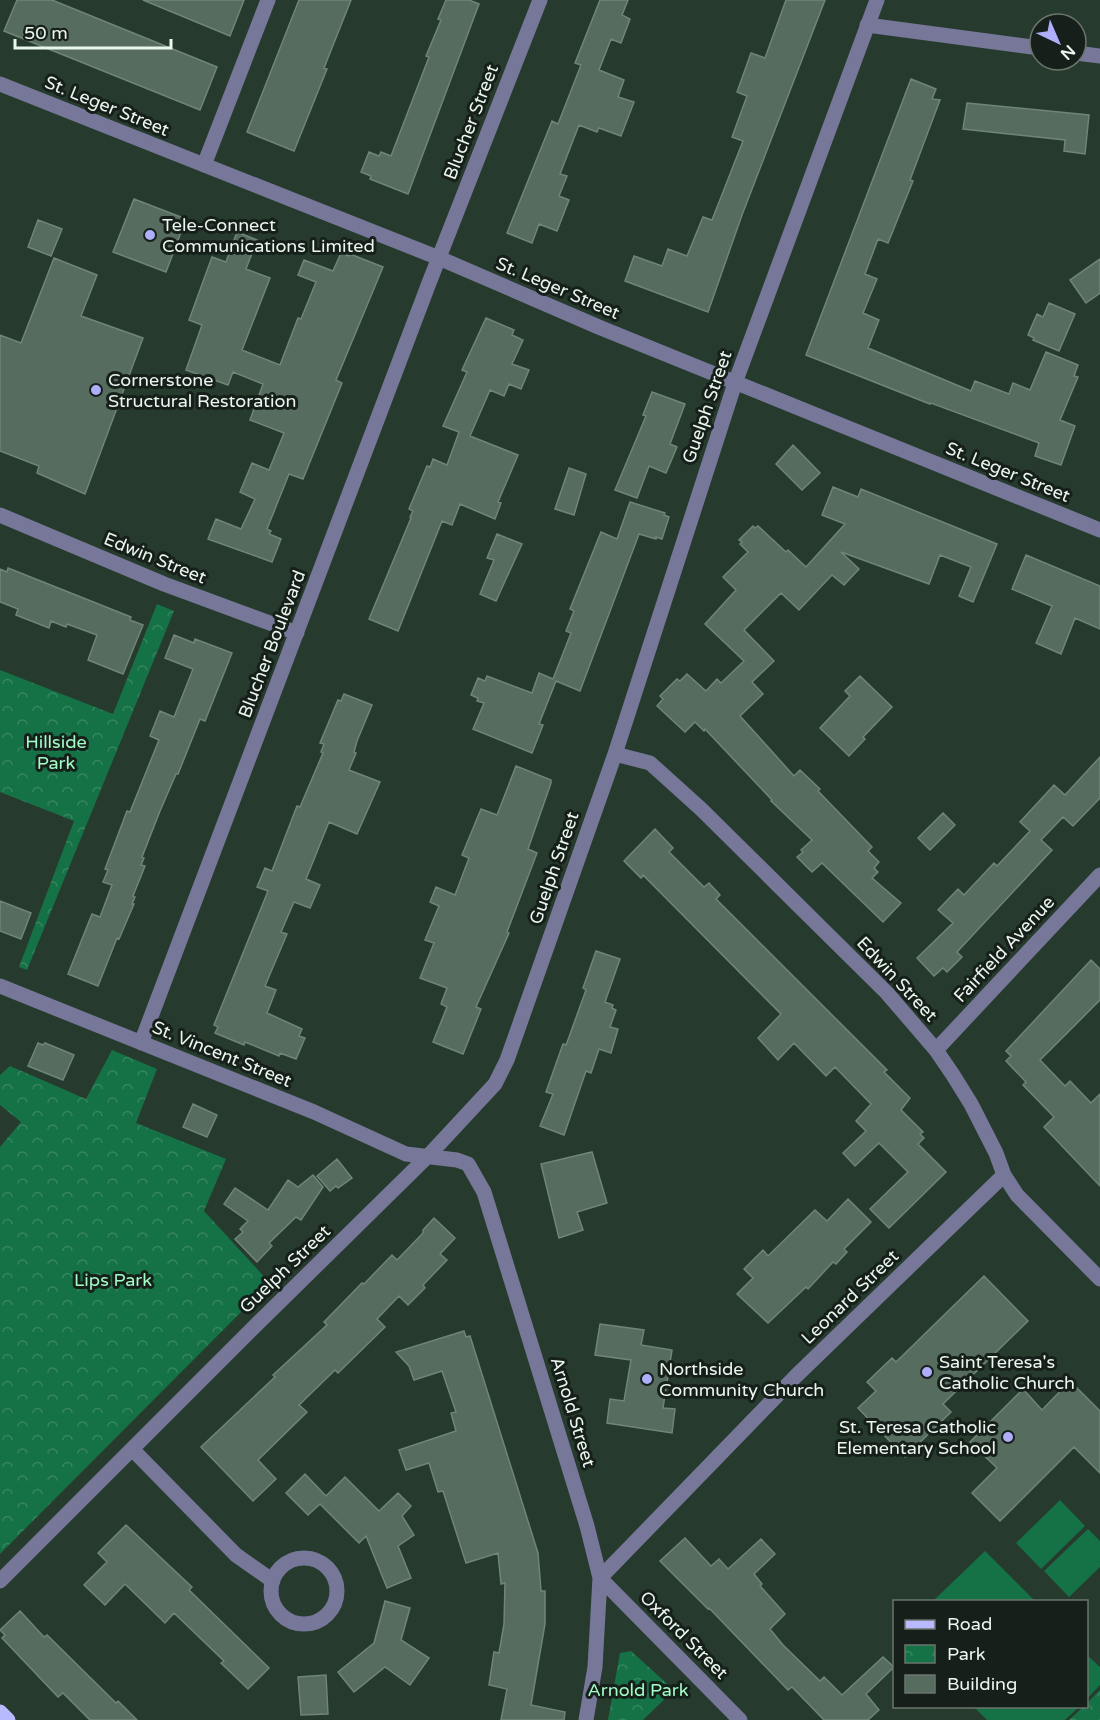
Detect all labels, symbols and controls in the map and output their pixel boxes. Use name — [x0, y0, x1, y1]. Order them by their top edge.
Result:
scale bar — [15, 12, 171, 50]
north arrow — [1028, 12, 1088, 72]
text: 50 m — [24, 22, 68, 44]
text: N — [1056, 40, 1079, 64]
street label: Blucher Street — [439, 61, 503, 183]
street label: St. Leger Street — [42, 71, 172, 141]
place label: Tele-Connect Communications Limited — [162, 214, 375, 257]
marker: Tele-Connect Communications Limited — [143, 228, 157, 242]
street label: St. Leger Street — [493, 252, 623, 324]
street label: Guelph Street — [677, 348, 737, 466]
place label: Cornerstone Structural Restoration — [108, 369, 296, 412]
marker: Cornerstone Structural Restoration — [89, 383, 103, 397]
street label: St. Leger Street — [943, 437, 1073, 507]
street label: Edwin Street — [101, 527, 209, 589]
street label: Blucher Boulevard — [234, 567, 310, 721]
park label: Hillside Park — [25, 731, 87, 774]
street label: Guelph Street — [524, 809, 584, 927]
street label: Fairfield Avenue — [949, 891, 1059, 1007]
street label: Edwin Street — [852, 932, 942, 1026]
street label: St. Vincent Street — [149, 1016, 295, 1092]
street label: Guelph Street — [235, 1220, 335, 1318]
street label: Leonard Street — [797, 1245, 903, 1349]
park label: Lips Park — [74, 1269, 152, 1291]
place label: Saint Teresa's Catholic Church — [939, 1351, 1075, 1394]
street label: Arnold Street — [546, 1354, 600, 1470]
place label: Northside Community Church — [659, 1358, 824, 1401]
marker: Saint Teresa's Catholic Church — [920, 1365, 934, 1379]
marker: Northside Community Church — [640, 1372, 654, 1386]
place label: St. Teresa Catholic Elementary School — [836, 1416, 996, 1459]
marker: St. Teresa Catholic Elementary School — [1001, 1430, 1015, 1444]
street label: Oxford Street — [635, 1586, 733, 1684]
legend — [893, 1600, 1088, 1708]
text: Road — [947, 1613, 992, 1635]
text: Park — [947, 1643, 986, 1665]
text: Building — [947, 1673, 1017, 1695]
park label: Arnold Park — [587, 1679, 689, 1701]

